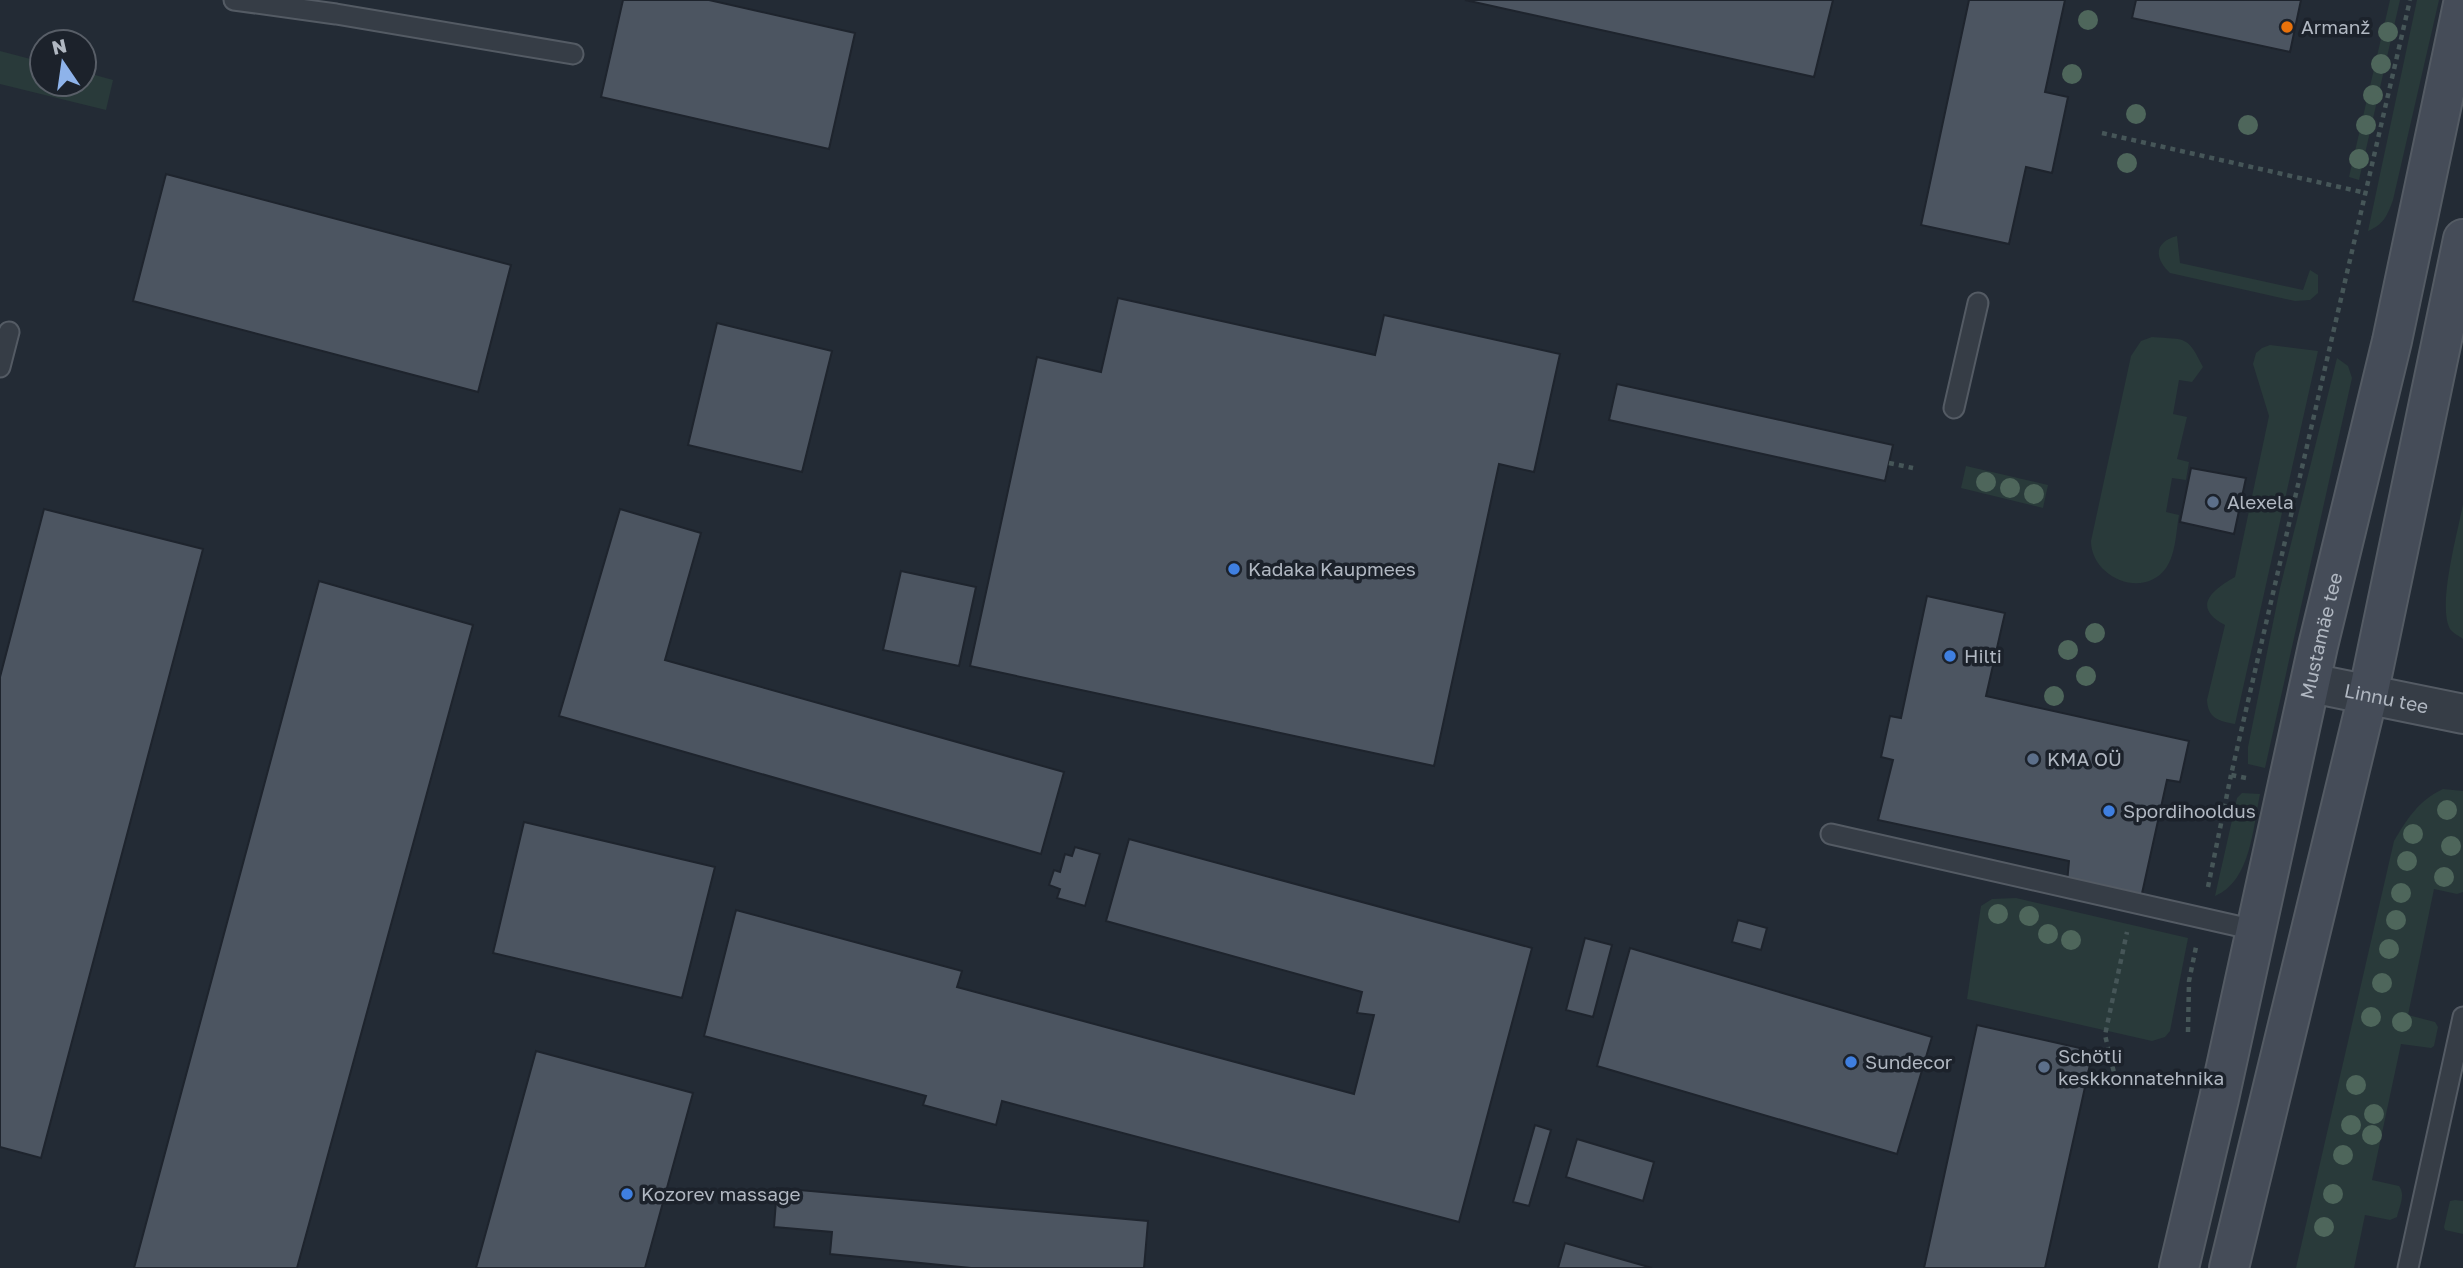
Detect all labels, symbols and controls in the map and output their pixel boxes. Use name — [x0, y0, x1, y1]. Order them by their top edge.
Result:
place label: Armanž — [2301, 15, 2370, 38]
marker: Armanž — [2279, 19, 2295, 35]
north arrow — [28, 28, 98, 98]
text: N — [49, 33, 69, 59]
place label: Alexela — [2227, 490, 2294, 513]
marker: Alexela — [2205, 494, 2221, 510]
place label: Kadaka Kaupmees — [1248, 557, 1416, 580]
marker: Kadaka Kaupmees — [1226, 561, 1242, 577]
street label: Mustamäe tee — [2295, 570, 2346, 701]
place label: Hilti — [1964, 644, 2002, 667]
marker: Hilti — [1942, 648, 1958, 664]
street label: Linnu tee — [2342, 678, 2431, 718]
place label: KMA OÜ — [2047, 747, 2122, 770]
marker: KMA OÜ — [2025, 751, 2041, 767]
place label: Spordihooldus — [2123, 799, 2256, 822]
marker: Spordihooldus — [2101, 803, 2117, 819]
place label: Schötli keskkonnatehnika — [2058, 1044, 2224, 1089]
place label: Sundecor — [1865, 1050, 1953, 1073]
marker: Sundecor — [1843, 1054, 1859, 1070]
marker: Schötli keskkonnatehnika — [2036, 1059, 2052, 1075]
place label: Kozorev massage — [641, 1182, 801, 1205]
marker: Kozorev massage — [619, 1186, 635, 1202]

